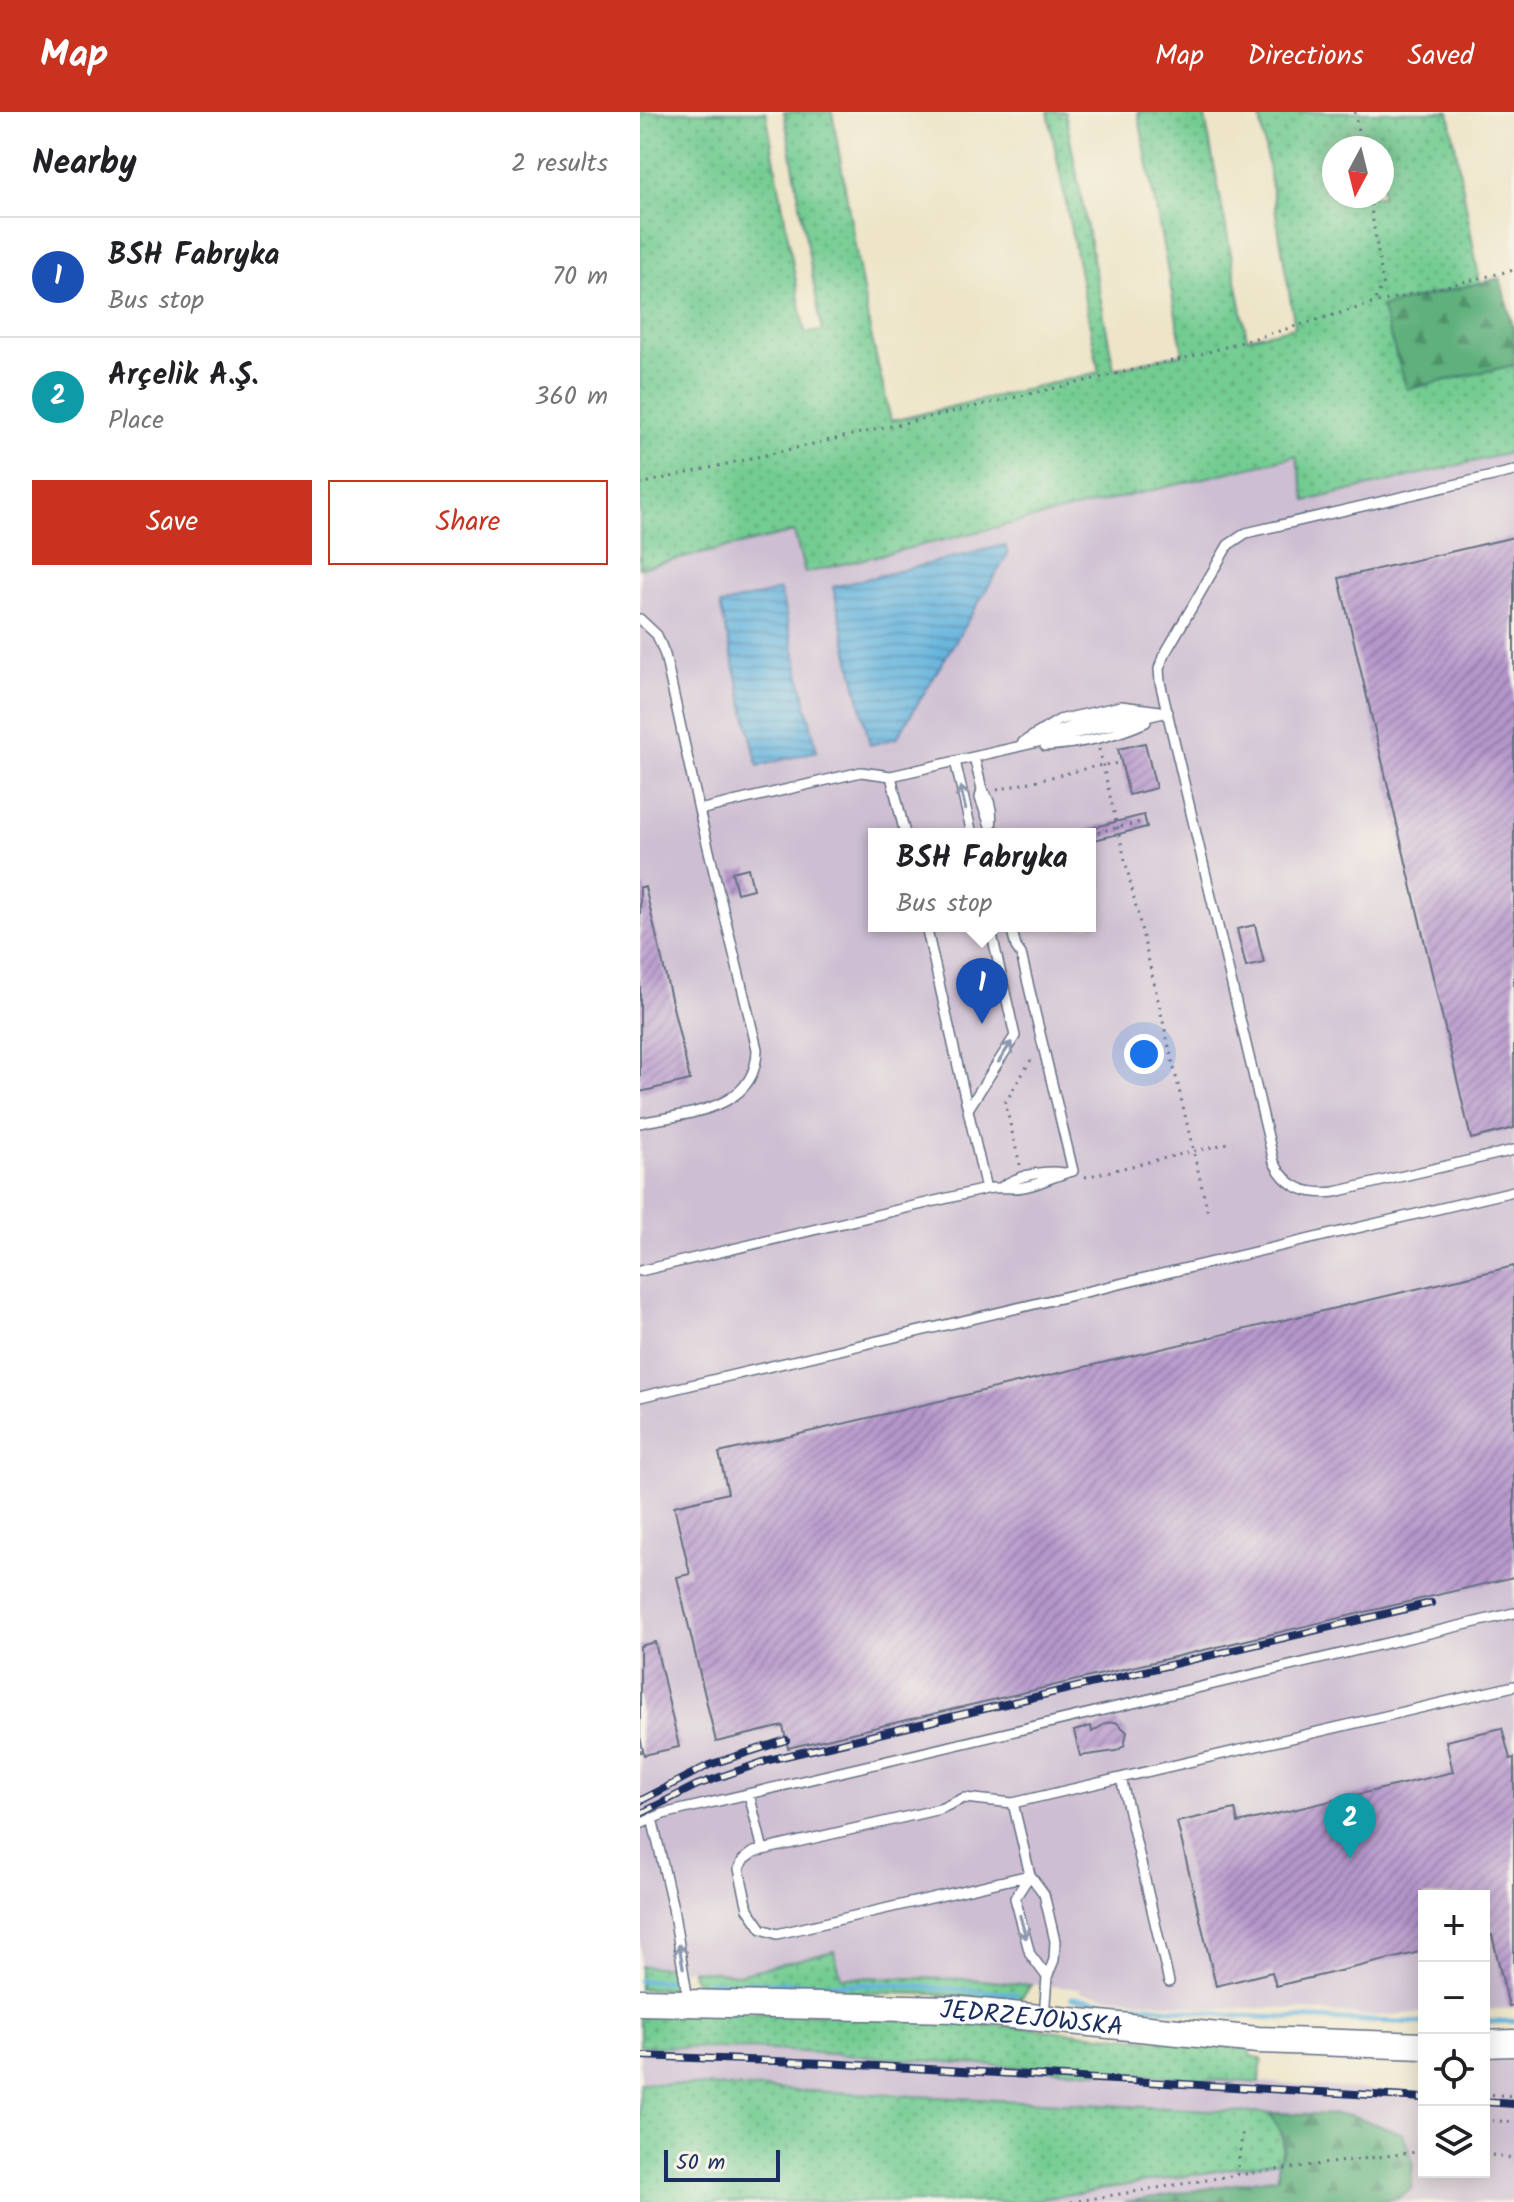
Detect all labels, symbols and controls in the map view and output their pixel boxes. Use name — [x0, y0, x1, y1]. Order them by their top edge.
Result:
text: Map — [40, 26, 109, 86]
text: Map — [1155, 34, 1204, 79]
text: Directions — [1248, 34, 1364, 79]
text: Saved — [1408, 34, 1474, 79]
north arrow — [1322, 136, 1394, 208]
text: Nearby — [32, 137, 137, 191]
text: 2 results — [511, 143, 608, 185]
text: BSH Fabryka — [108, 232, 279, 280]
text: 1 — [54, 256, 62, 298]
text: 70 m — [552, 256, 608, 298]
text: Bus stop — [108, 280, 204, 322]
text: Arçelik A.Ş. — [108, 352, 259, 400]
text: 2 — [50, 376, 66, 418]
text: 360 m — [535, 376, 608, 418]
text: Place — [108, 400, 164, 442]
button: Save — [32, 480, 312, 565]
button: Share — [328, 480, 608, 565]
one-way arrow — [955, 785, 970, 811]
popup — [868, 828, 1096, 932]
text: BSH Fabryka — [896, 835, 1068, 883]
text: Bus stop — [896, 883, 992, 925]
pin: 1 — [956, 958, 1008, 1024]
your location — [1124, 1034, 1164, 1074]
one-way arrow — [997, 1042, 1013, 1064]
pin: 2 — [1324, 1793, 1376, 1859]
map controls — [1418, 1890, 1490, 2178]
button: + — [1418, 1890, 1490, 1962]
one-way arrow — [1016, 1913, 1031, 1939]
one-way arrow — [673, 1943, 688, 1969]
button: − — [1418, 1962, 1490, 2034]
street label: JĘDRZEJOWSKA — [939, 1990, 1125, 2049]
button: locate — [1418, 2034, 1490, 2106]
button: layers — [1418, 2106, 1490, 2178]
scale bar — [664, 2146, 780, 2182]
text: 50 m — [676, 2146, 725, 2181]

